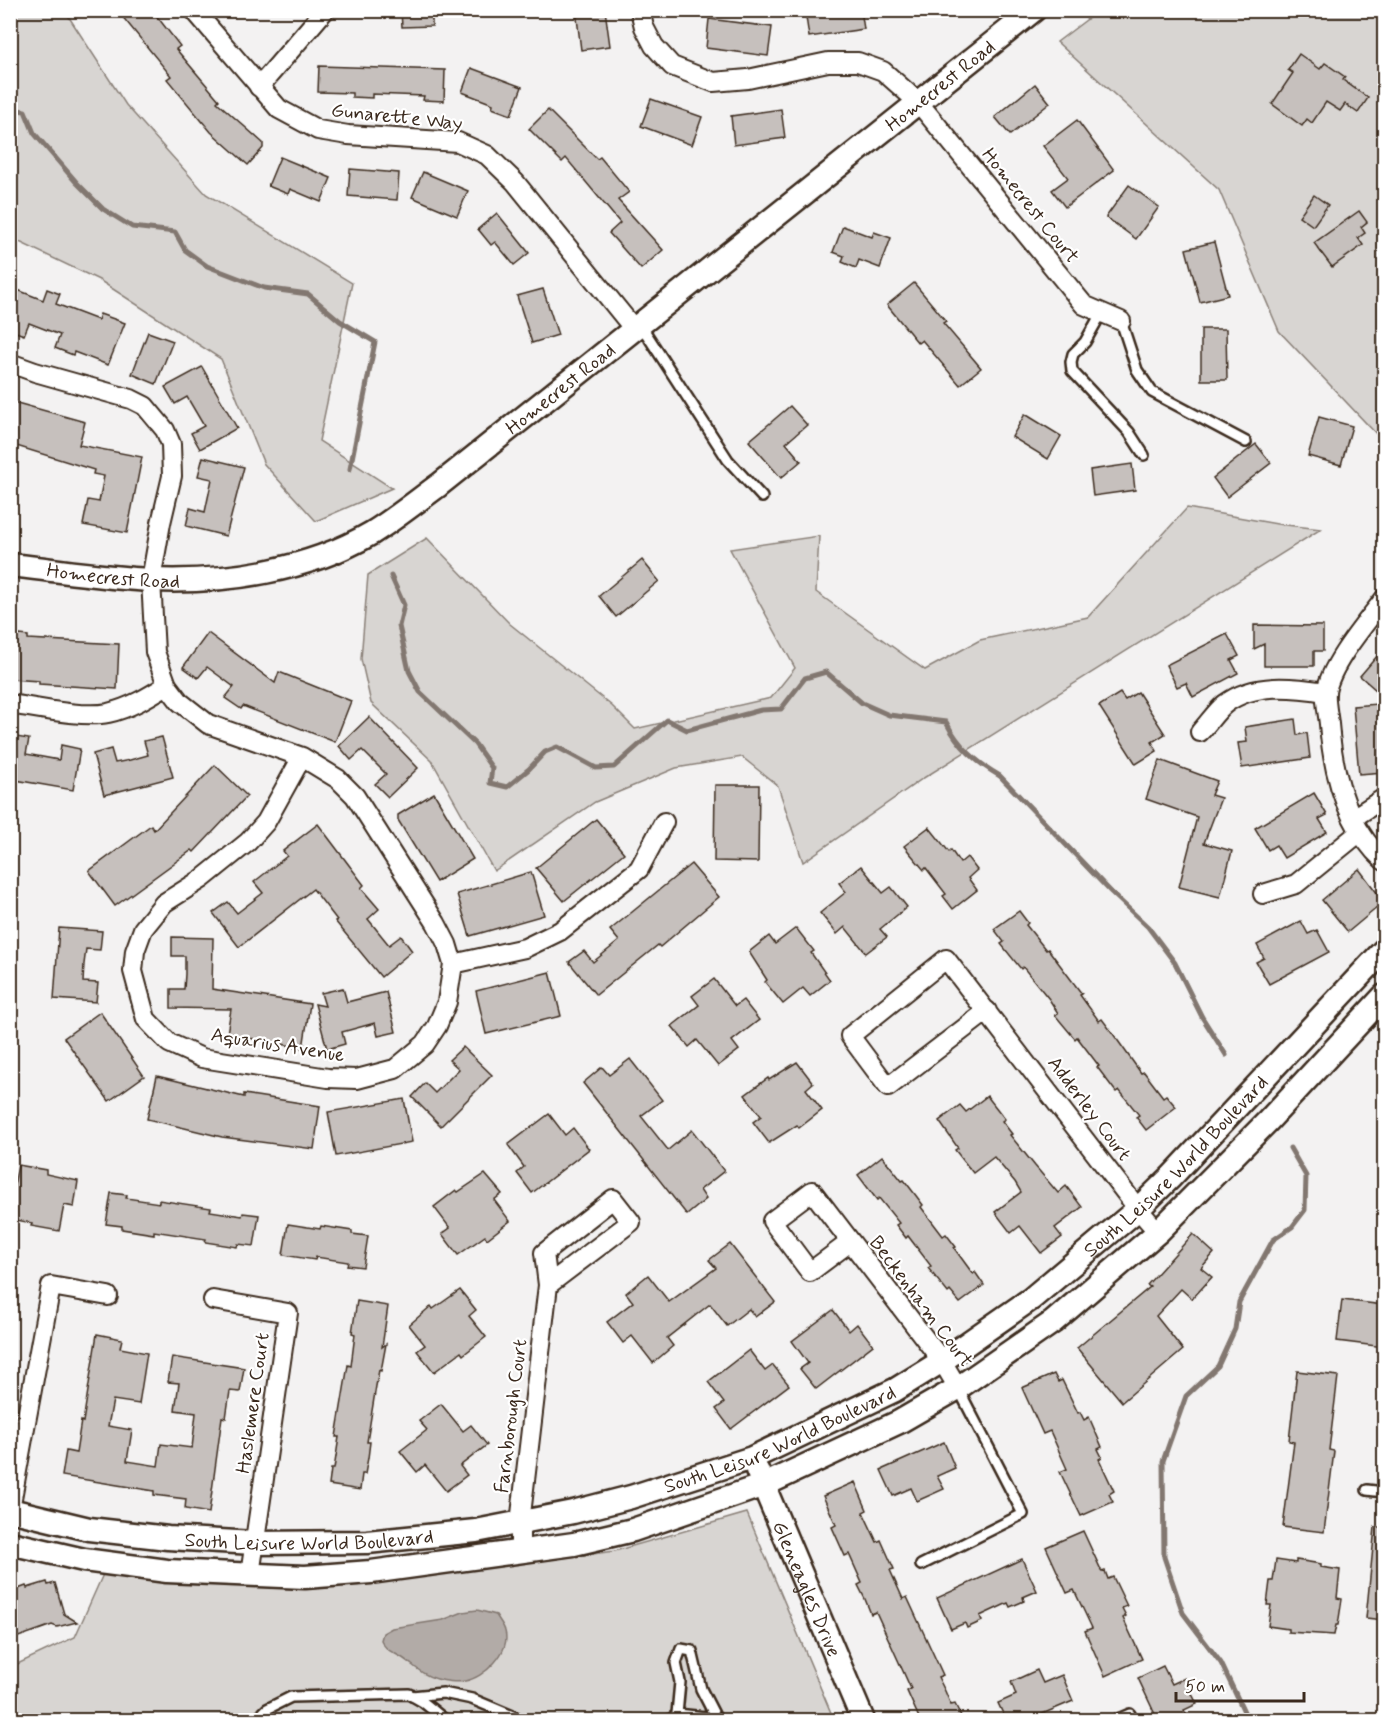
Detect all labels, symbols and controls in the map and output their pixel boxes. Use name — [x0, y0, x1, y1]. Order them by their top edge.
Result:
street label: Homecrest Road — [880, 34, 1001, 139]
street label: Gunarette Way — [330, 97, 464, 138]
street label: Homecrest Court — [975, 142, 1085, 269]
street label: Homecrest Road — [500, 337, 622, 442]
street label: Homecrest Road — [45, 557, 180, 595]
street label: Aquarius Avenue — [209, 1022, 347, 1069]
street label: Adderley Court — [1040, 1051, 1137, 1167]
street label: South Leisure World Boulevard — [1078, 1070, 1275, 1264]
street label: Beckenham Court — [862, 1231, 979, 1373]
street label: Haslemere Court — [230, 1331, 277, 1475]
street label: Farnborough Court — [489, 1338, 534, 1495]
street label: South Leisure World Boulevard — [661, 1380, 901, 1501]
street label: Gleneagles Drive — [765, 1517, 847, 1662]
street label: South Leisure World Boulevard — [184, 1523, 435, 1558]
scale bar — [1176, 1665, 1304, 1703]
text: 50 m — [1185, 1675, 1225, 1699]

